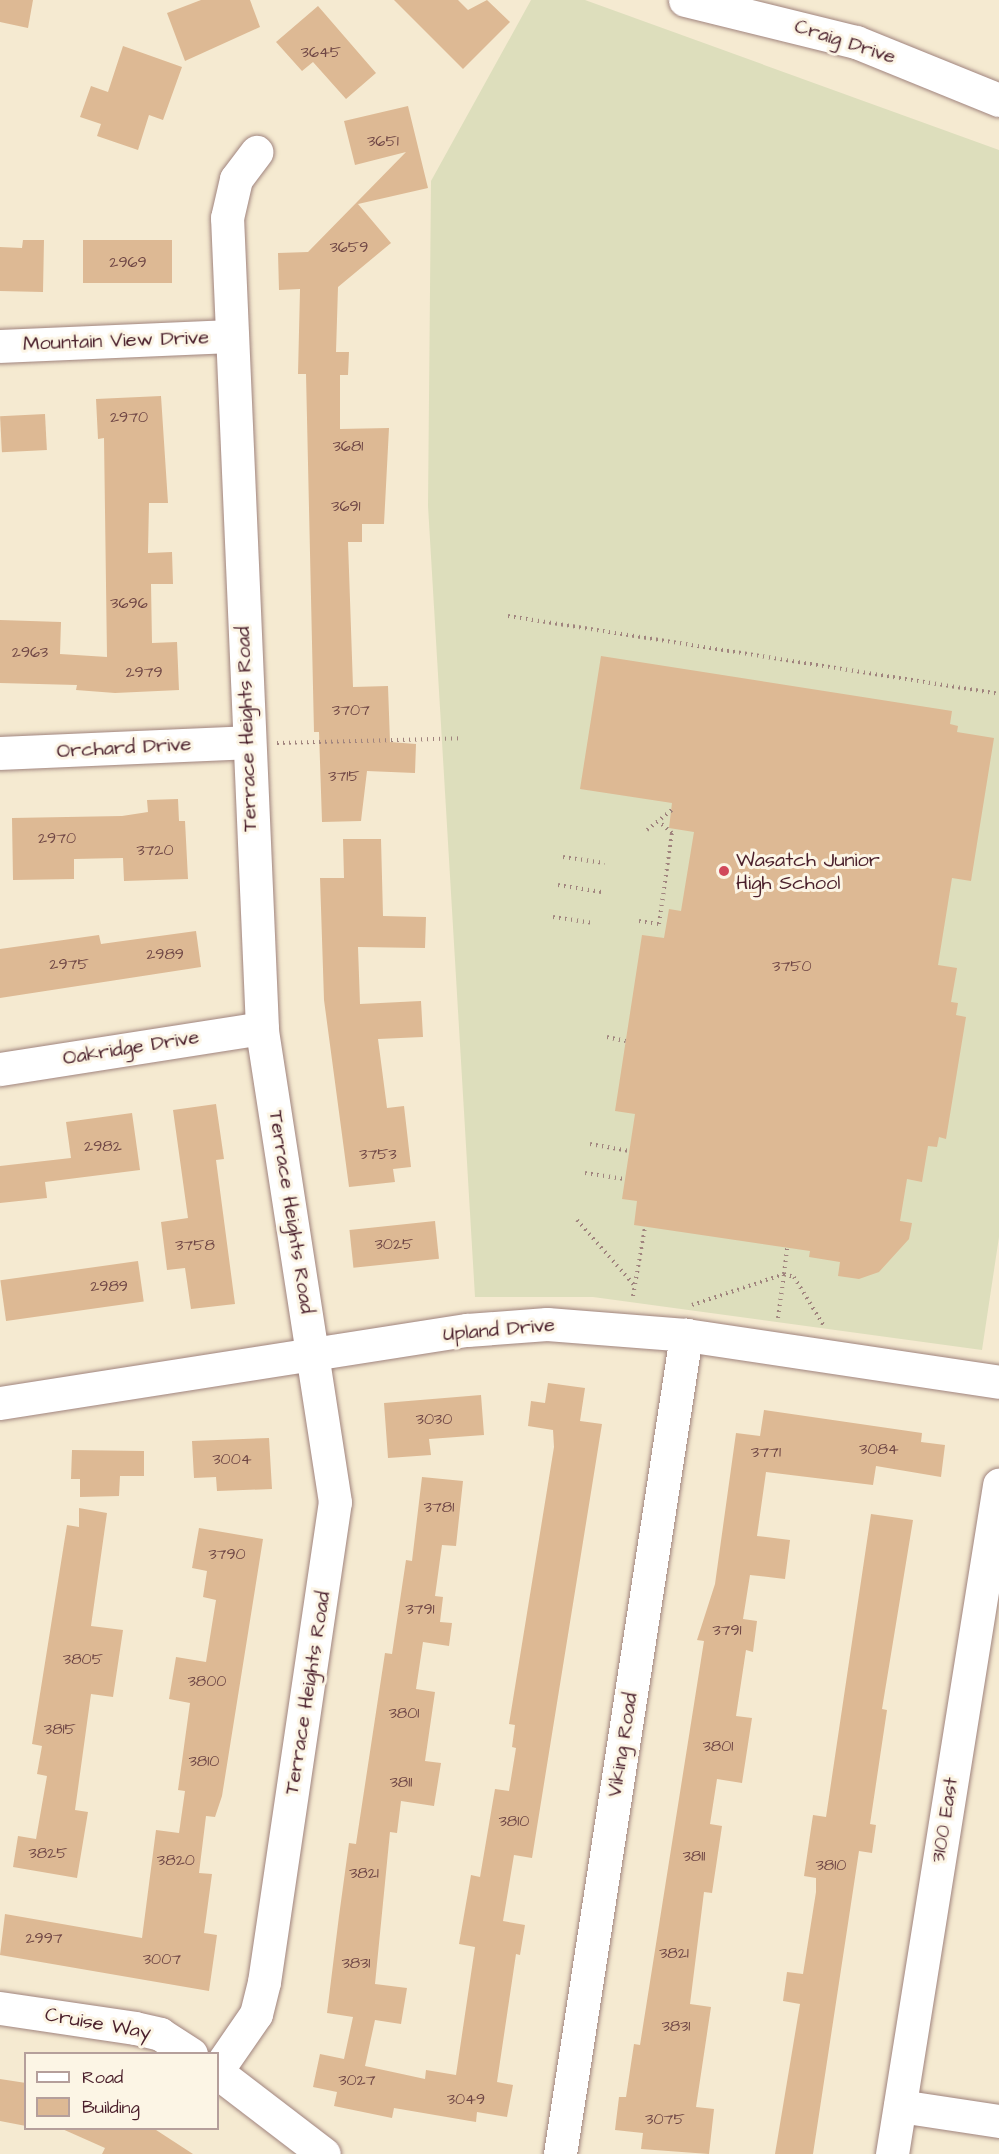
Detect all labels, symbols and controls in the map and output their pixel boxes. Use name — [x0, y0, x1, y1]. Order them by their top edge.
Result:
street label: Craig Drive — [791, 14, 899, 70]
house number: 3645 — [301, 42, 341, 62]
house number: 3651 — [367, 131, 399, 151]
house number: 3659 — [330, 237, 368, 257]
house number: 2969 — [109, 252, 147, 272]
street label: Mountain View Drive — [23, 326, 209, 356]
house number: 2970 — [110, 407, 148, 427]
house number: 3681 — [333, 436, 363, 456]
house number: 3691 — [331, 496, 361, 516]
house number: 3696 — [110, 593, 148, 613]
street label: Terrace Heights Road — [231, 626, 263, 832]
house number: 2963 — [12, 642, 48, 662]
house number: 2979 — [125, 662, 163, 682]
house number: 3707 — [332, 700, 370, 720]
street label: Orchard Drive — [56, 732, 192, 764]
house number: 3715 — [328, 766, 360, 786]
house number: 2970 — [38, 828, 76, 848]
house number: 3720 — [136, 840, 174, 860]
place label: Wasatch Junior High School — [736, 848, 880, 895]
marker: Wasatch Junior High School — [717, 864, 731, 878]
house number: 2989 — [146, 944, 184, 964]
house number: 2975 — [49, 954, 89, 974]
house number: 3750 — [772, 956, 812, 976]
street label: Oakridge Drive — [61, 1025, 201, 1071]
street label: Terrace Heights Road — [263, 1109, 319, 1315]
house number: 2982 — [84, 1136, 122, 1156]
house number: 3753 — [359, 1144, 397, 1164]
house number: 3025 — [375, 1234, 413, 1254]
house number: 3758 — [175, 1235, 215, 1255]
house number: 2989 — [90, 1276, 128, 1296]
street label: Upland Drive — [442, 1313, 556, 1347]
house number: 3030 — [416, 1409, 452, 1429]
house number: 3084 — [859, 1439, 899, 1459]
house number: 3771 — [751, 1442, 781, 1462]
house number: 3004 — [212, 1449, 252, 1469]
house number: 3781 — [424, 1497, 454, 1517]
house number: 3790 — [208, 1544, 246, 1564]
street label: Terrace Heights Road — [280, 1590, 336, 1796]
house number: 3791 — [405, 1599, 435, 1619]
house number: 3791 — [712, 1620, 742, 1640]
house number: 3805 — [63, 1649, 103, 1669]
house number: 3800 — [188, 1671, 226, 1691]
street label: Viking Road — [603, 1691, 643, 1799]
house number: 3801 — [389, 1703, 419, 1723]
house number: 3815 — [44, 1719, 76, 1739]
house number: 3801 — [703, 1736, 733, 1756]
house number: 3810 — [189, 1751, 219, 1771]
house number: 3811 — [390, 1772, 412, 1792]
street label: 3100 East — [926, 1776, 964, 1864]
house number: 3810 — [499, 1811, 529, 1831]
house number: 3825 — [28, 1843, 68, 1863]
house number: 3811 — [683, 1846, 705, 1866]
house number: 3820 — [157, 1850, 195, 1870]
house number: 3810 — [816, 1855, 846, 1875]
house number: 3821 — [349, 1863, 379, 1883]
house number: 2997 — [25, 1928, 63, 1948]
house number: 3821 — [659, 1943, 689, 1963]
house number: 3007 — [143, 1949, 181, 1969]
house number: 3831 — [342, 1953, 370, 1973]
street label: Cruise Way — [43, 2003, 153, 2045]
house number: 3831 — [662, 2016, 690, 2036]
legend — [24, 2052, 219, 2130]
text: Road — [82, 2065, 123, 2090]
house number: 3027 — [338, 2070, 376, 2090]
house number: 3049 — [447, 2089, 485, 2109]
text: Building — [82, 2095, 140, 2120]
house number: 3075 — [645, 2109, 685, 2129]

